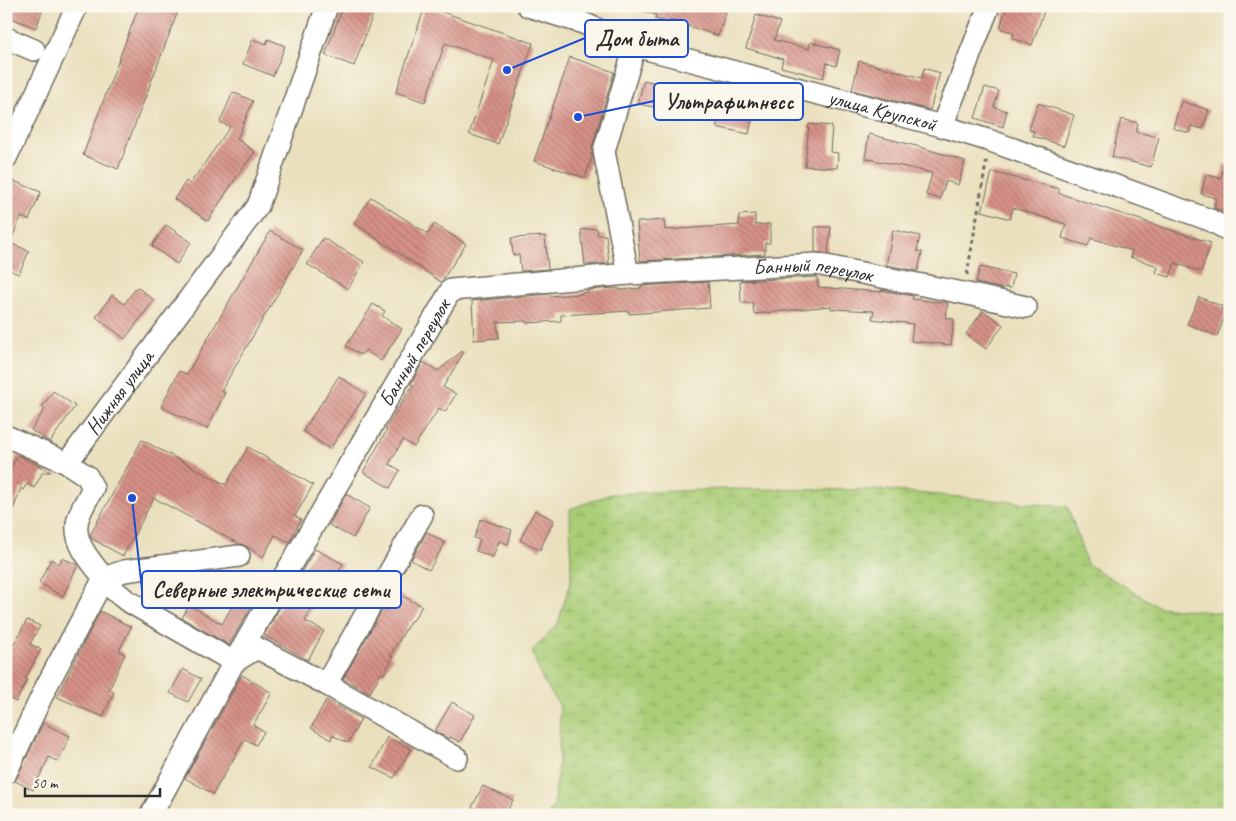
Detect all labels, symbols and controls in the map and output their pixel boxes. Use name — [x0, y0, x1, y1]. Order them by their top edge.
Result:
callout: Дом быта — [585, 20, 688, 57]
text: Дом быта — [596, 25, 681, 53]
callout: Ультрафитнесс — [654, 83, 803, 120]
street label: улица Крупской — [824, 83, 940, 137]
text: Ультрафитнесс — [664, 88, 795, 116]
street label: Банный переулок — [753, 251, 877, 288]
street label: Банный переулок — [373, 292, 457, 411]
street label: Нижняя улица — [80, 343, 161, 440]
callout: Северные электрические сети — [142, 571, 401, 608]
text: Северные электрические сети — [153, 576, 391, 604]
scale bar — [25, 766, 160, 798]
text: 50 m — [32, 774, 59, 793]

